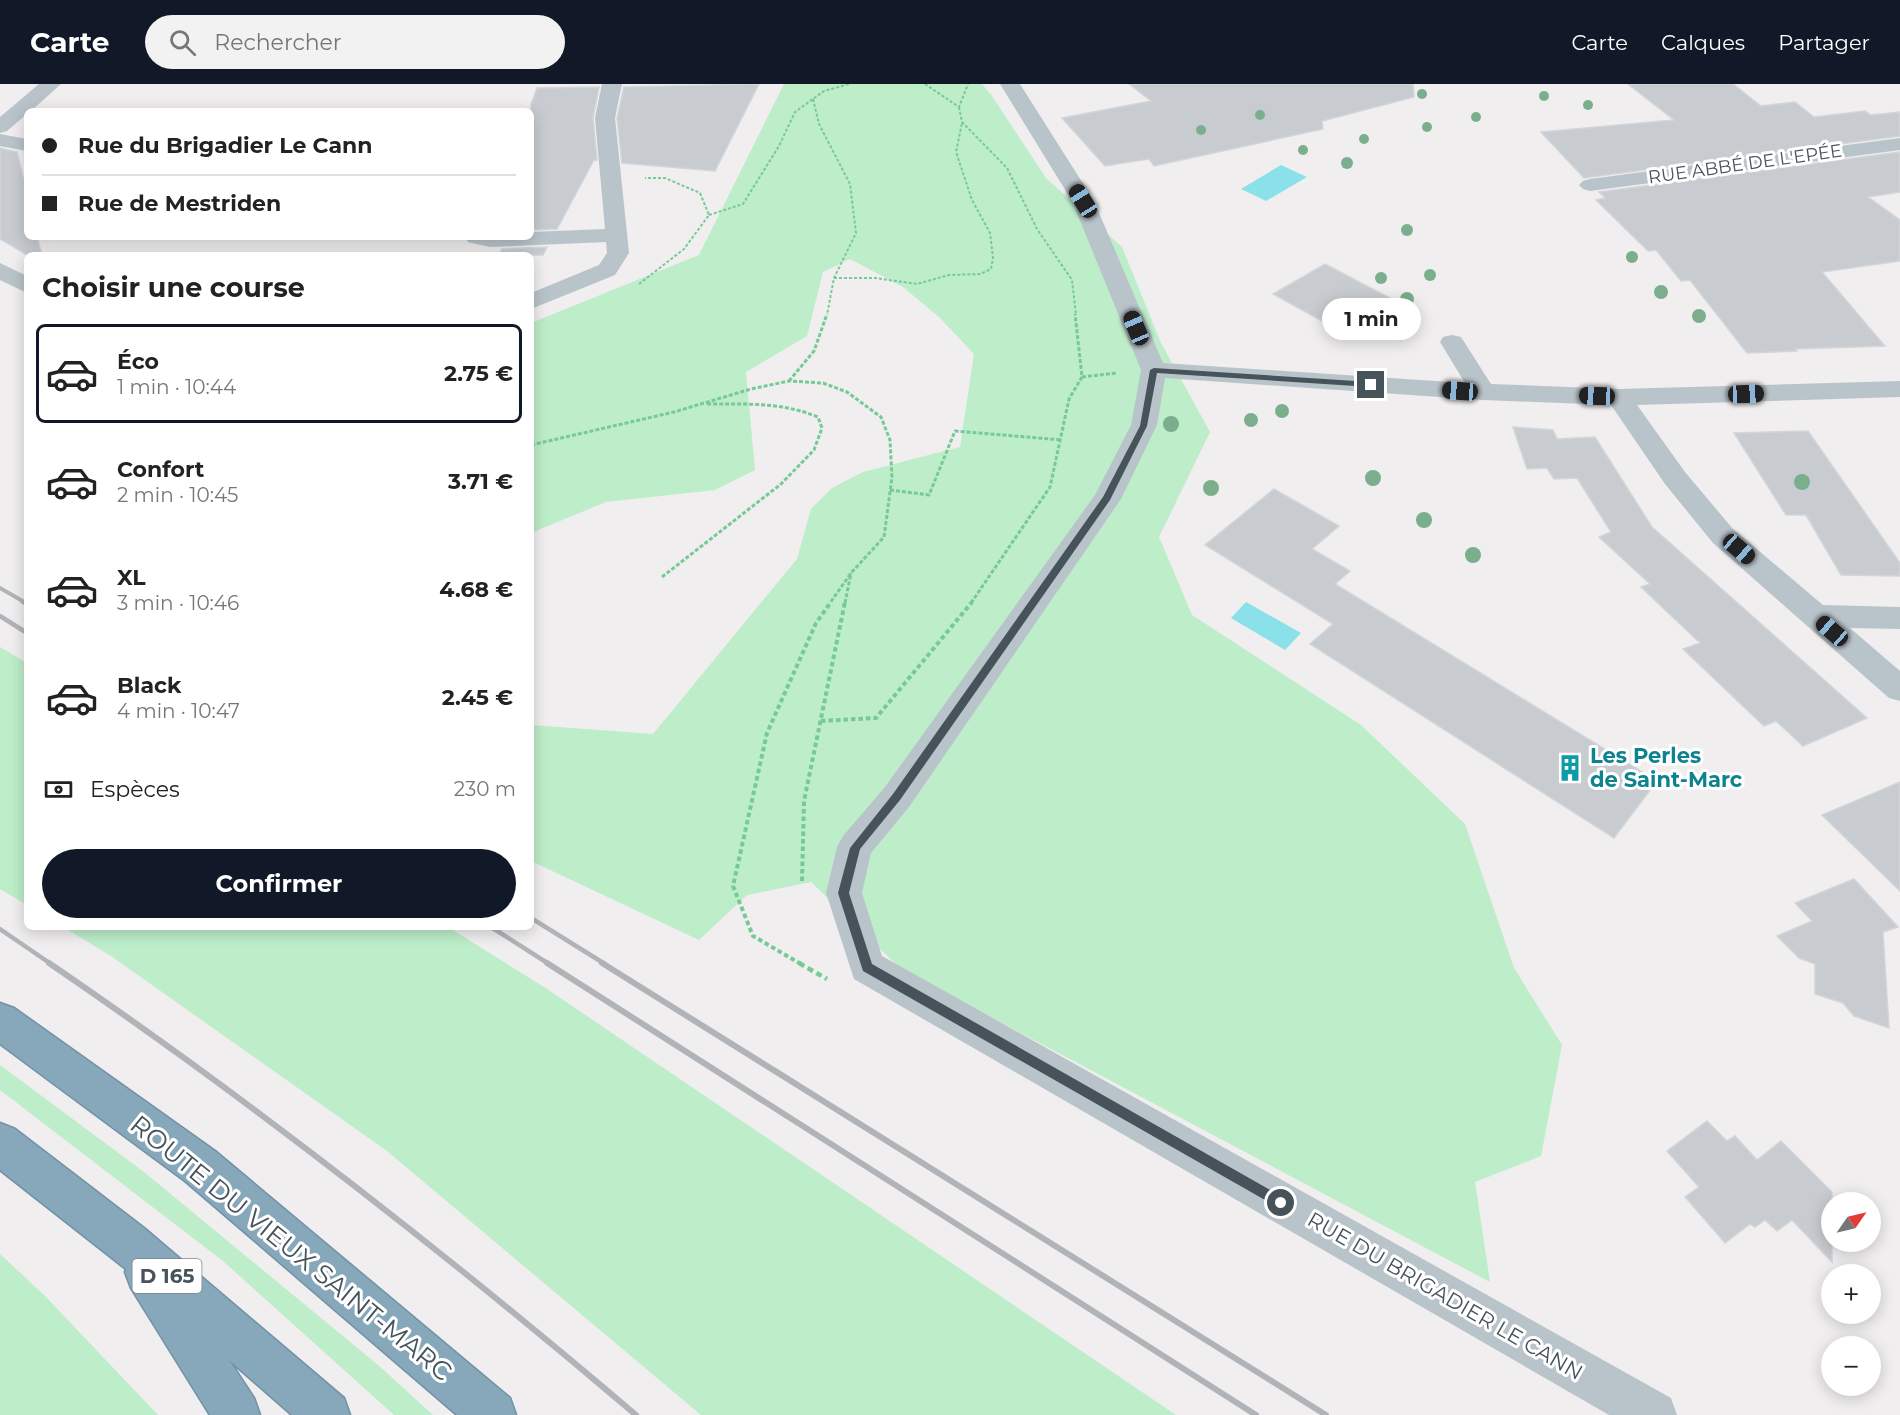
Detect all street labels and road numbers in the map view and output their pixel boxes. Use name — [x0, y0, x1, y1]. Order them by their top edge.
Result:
street label: RUE ABBÉ DE L'EPÉE — [1647, 139, 1843, 189]
street label: ROUTE DU VIEUX SAINT-MARC — [124, 1108, 458, 1388]
street label: RUE DU BRIGADIER LE CANN — [1303, 1206, 1587, 1385]
road number: D 165 — [132, 1259, 201, 1293]

